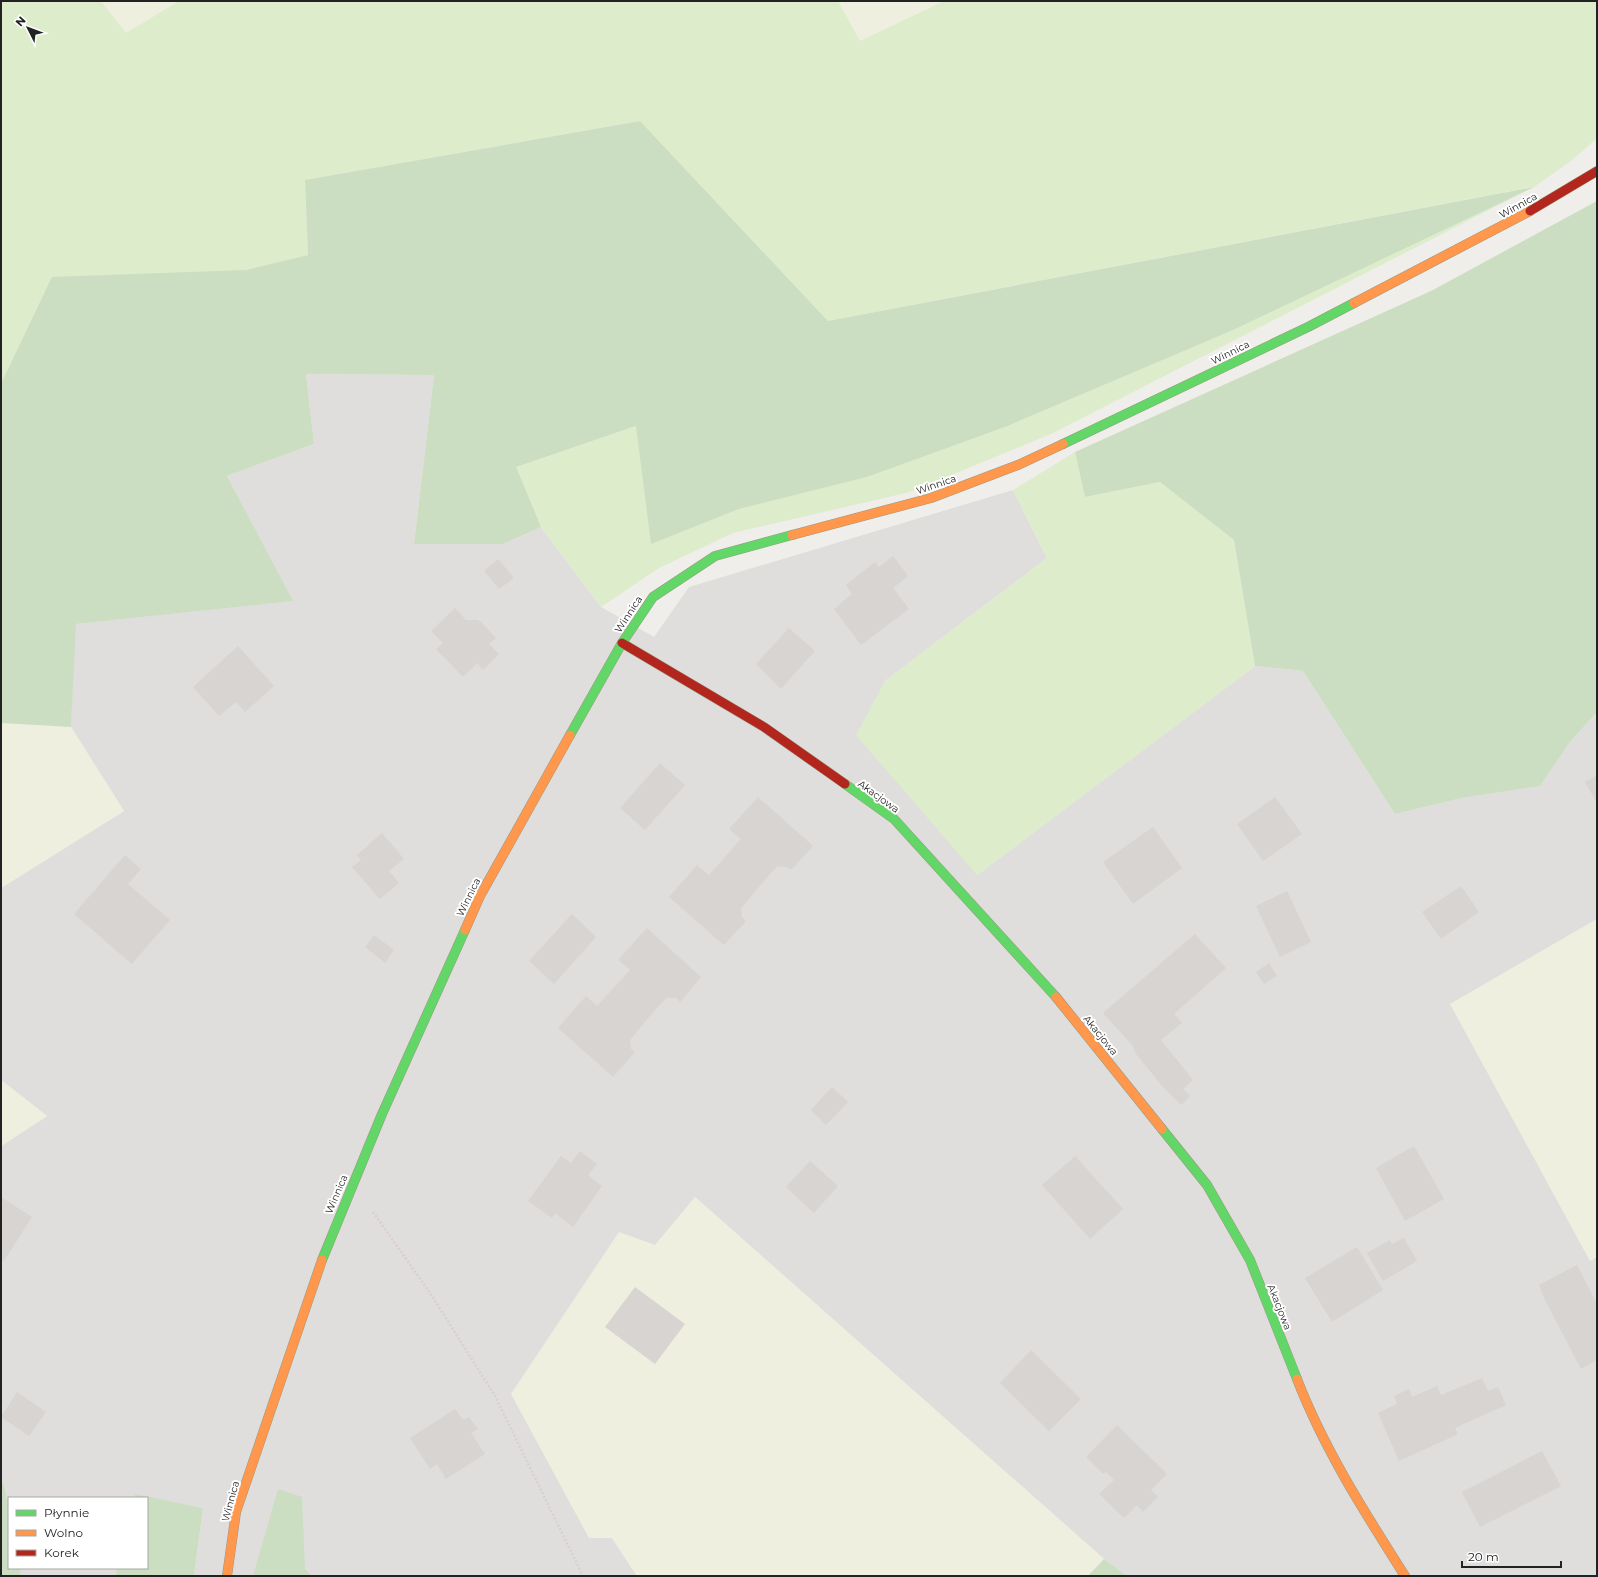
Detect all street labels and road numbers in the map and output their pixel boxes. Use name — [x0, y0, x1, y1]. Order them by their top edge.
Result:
street label: Winnica — [1497, 190, 1539, 221]
street label: Winnica — [1209, 338, 1252, 367]
street label: Winnica — [914, 472, 958, 497]
street label: Winnica — [612, 593, 645, 635]
street label: Akacjowa — [855, 777, 902, 816]
street label: Winnica — [454, 876, 483, 919]
street label: Akacjowa — [1080, 1013, 1121, 1058]
street label: Winnica — [322, 1173, 351, 1216]
street label: Akacjowa — [1265, 1283, 1295, 1332]
street label: Winnica — [219, 1479, 242, 1523]

